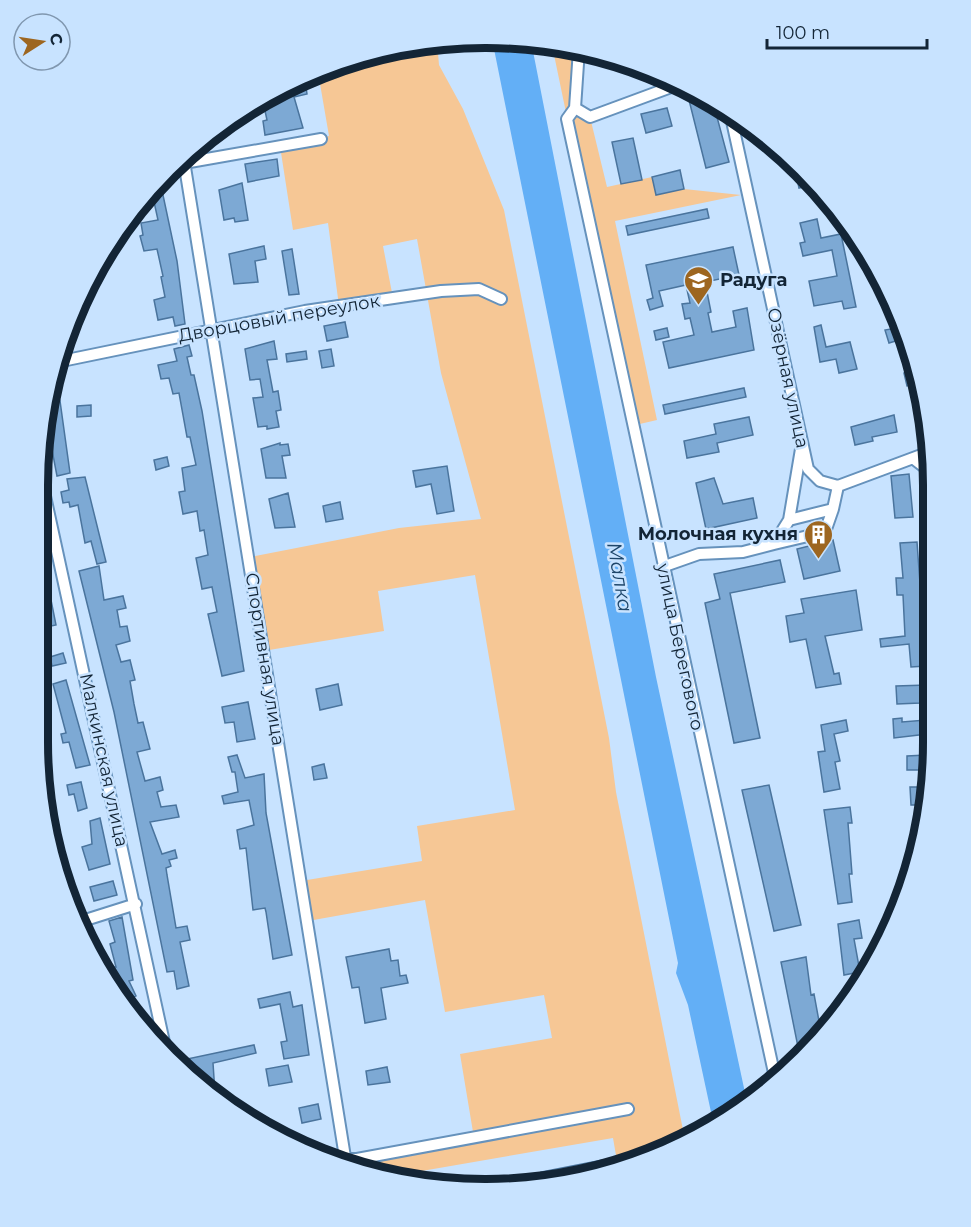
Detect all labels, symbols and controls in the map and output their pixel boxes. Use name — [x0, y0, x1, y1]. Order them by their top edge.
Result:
north arrow — [12, 12, 72, 72]
scale bar — [767, 12, 928, 50]
text: 100 m — [776, 22, 830, 44]
text: С — [46, 31, 67, 47]
school or university icon: Радуга — [683, 264, 715, 306]
place label: Радуга — [720, 269, 787, 291]
street label: Дворцовый переулок — [176, 289, 382, 347]
street label: Озёрная улица — [762, 306, 814, 450]
building icon: Молочная кухня — [803, 518, 835, 560]
place label: Молочная кухня — [638, 523, 798, 545]
water label: Малка — [602, 540, 638, 614]
street label: улица Берегового — [651, 561, 708, 732]
street label: Спортивная улица — [240, 571, 290, 747]
street label: Малкинская улица — [75, 671, 133, 849]

